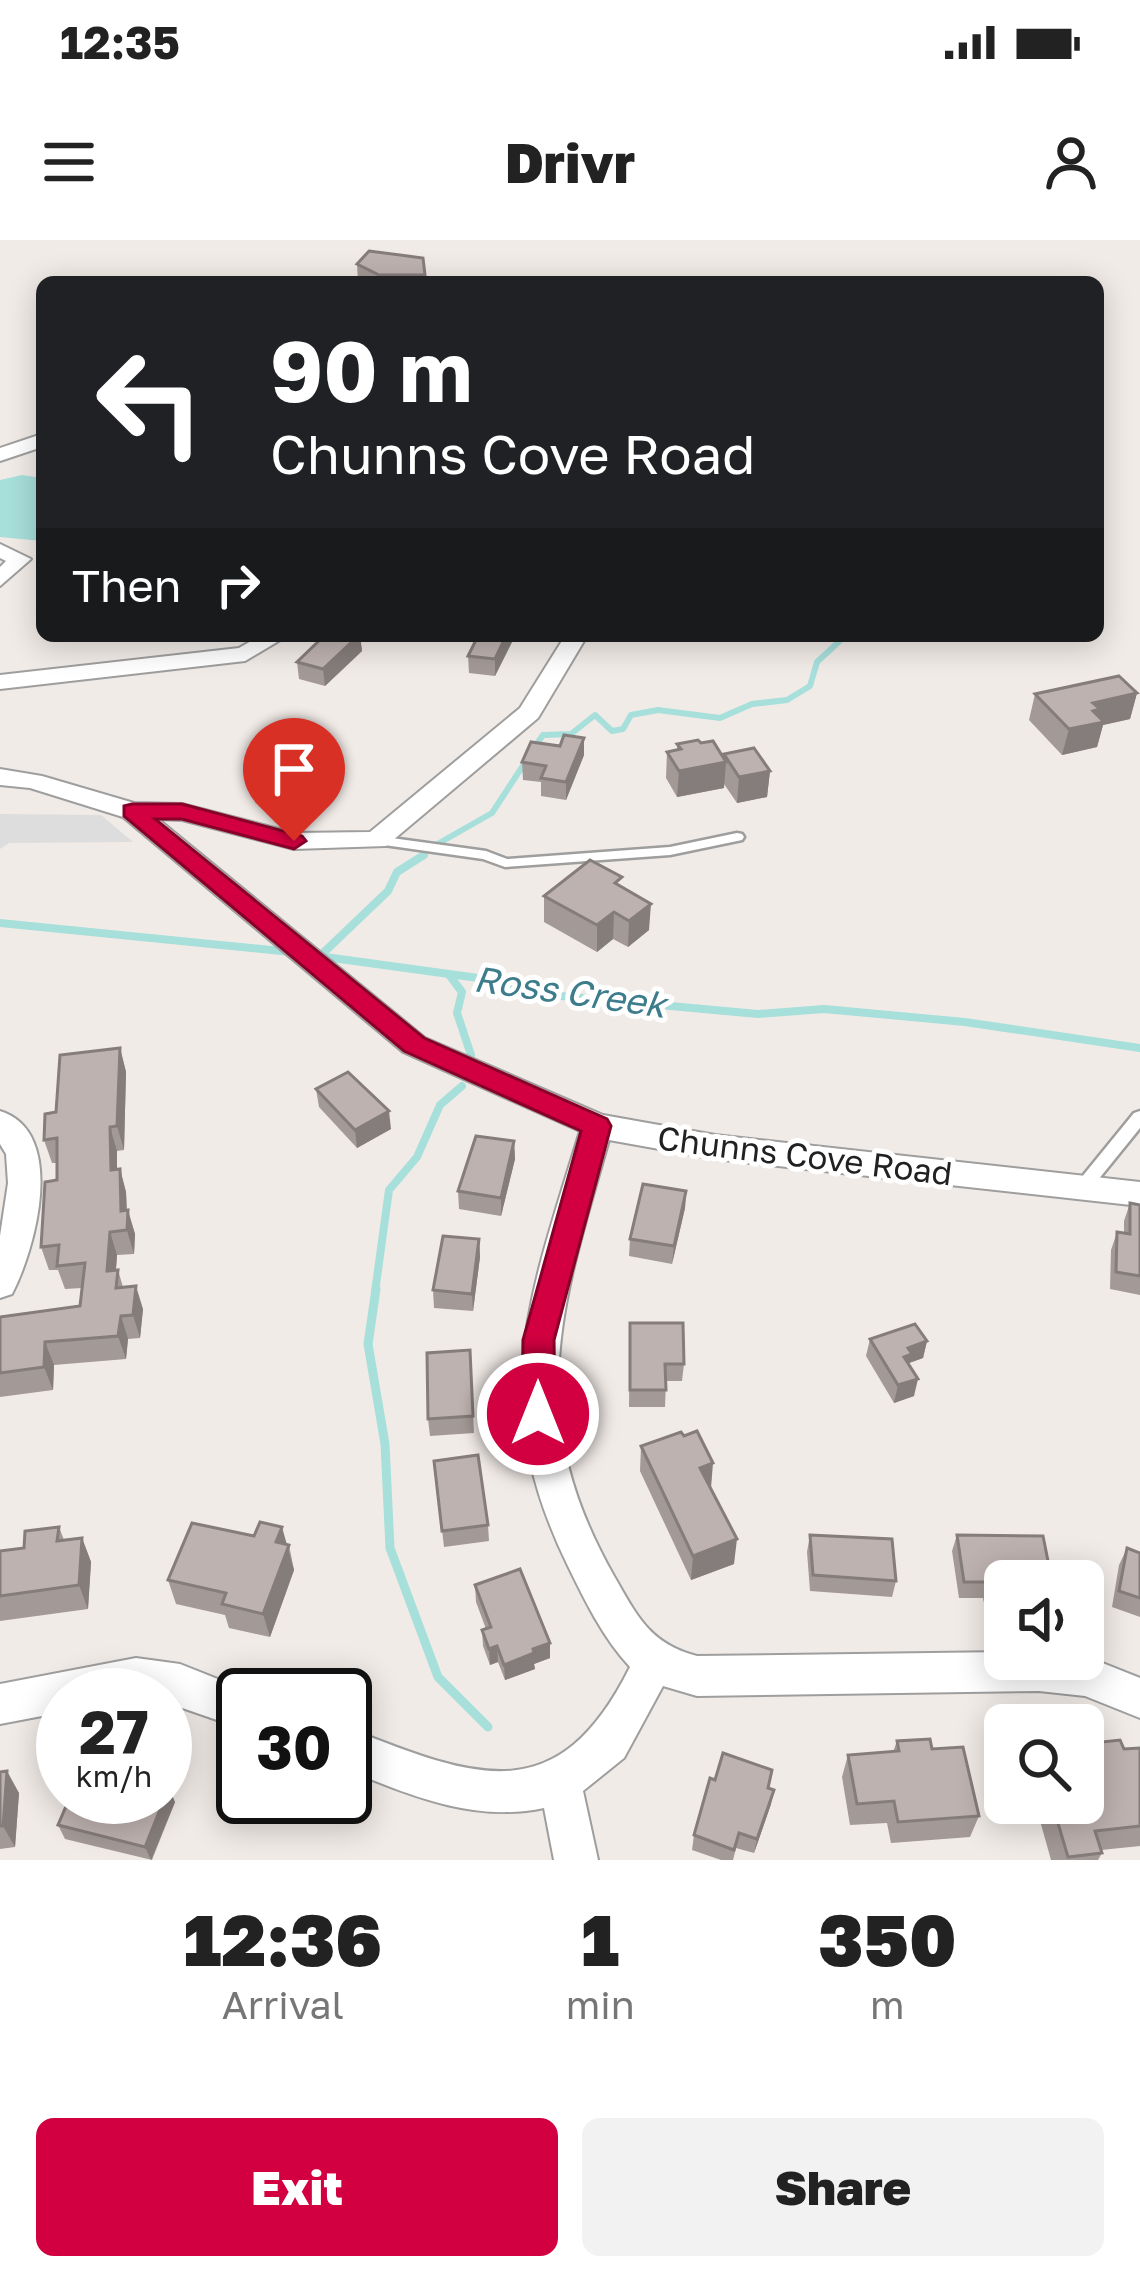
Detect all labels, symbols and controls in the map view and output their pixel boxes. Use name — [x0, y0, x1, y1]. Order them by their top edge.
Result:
text: 12:35 — [60, 15, 180, 69]
icon: menu — [36, 129, 102, 195]
icon: person — [1038, 129, 1104, 195]
text: Drivr — [505, 130, 635, 195]
text: 90 m — [270, 320, 472, 420]
icon: left — [72, 324, 228, 480]
text: Chunns Cove Road — [270, 421, 755, 486]
icon: right — [205, 552, 271, 618]
text: Then — [72, 558, 181, 612]
pin — [243, 718, 345, 841]
icon: arrive — [261, 736, 327, 802]
water label: Ross Creek — [471, 956, 672, 1026]
street label: Chunns Cove Road — [655, 1118, 955, 1192]
position arrow — [475, 1351, 601, 1477]
map controls — [984, 1560, 1104, 1824]
button: sound — [984, 1560, 1104, 1680]
speed limit sign: 30 — [216, 1668, 372, 1824]
text: 27 — [79, 1695, 149, 1767]
button: search — [984, 1704, 1104, 1824]
text: km/h — [76, 1758, 152, 1794]
text: 12:36 — [184, 1895, 382, 1982]
text: 1 — [581, 1895, 619, 1982]
text: 350 — [818, 1895, 956, 1982]
text: Arrival — [222, 1981, 344, 2028]
text: min — [566, 1981, 635, 2028]
text: m — [870, 1981, 905, 2028]
button: Exit — [36, 2118, 558, 2256]
button: Share — [582, 2118, 1104, 2256]

